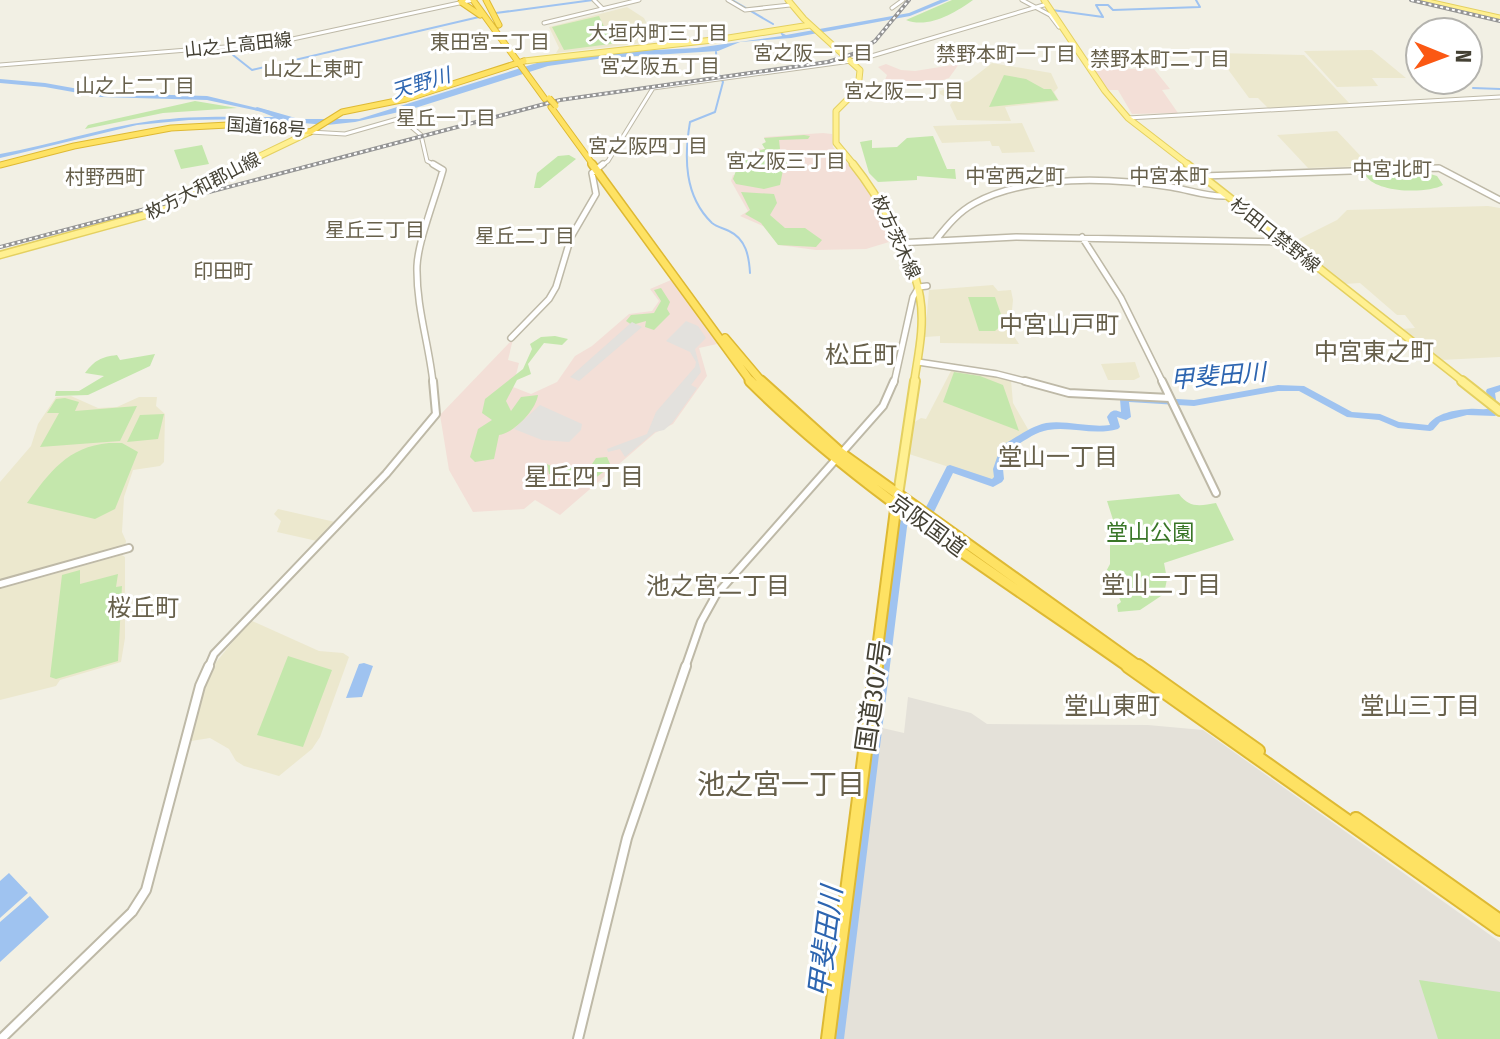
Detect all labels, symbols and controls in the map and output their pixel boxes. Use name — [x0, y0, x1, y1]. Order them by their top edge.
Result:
north arrow — [1404, 16, 1484, 96]
district label: 大垣内町三丁目 — [588, 21, 728, 45]
street label: 山之上高田線 — [183, 28, 293, 62]
district label: 東田宮二丁目 — [430, 30, 550, 54]
district label: 宮之阪一丁目 — [753, 41, 873, 65]
district label: 禁野本町一丁目 — [936, 42, 1076, 66]
district label: 禁野本町二丁目 — [1090, 47, 1230, 71]
text: N — [1450, 50, 1477, 63]
district label: 宮之阪五丁目 — [600, 54, 720, 78]
district label: 山之上東町 — [263, 57, 363, 81]
water label: 天野川 — [389, 62, 455, 103]
district label: 山之上二丁目 — [75, 74, 195, 98]
district label: 宮之阪二丁目 — [844, 79, 964, 103]
district label: 星丘一丁目 — [396, 106, 496, 130]
street label: 国道168号 — [226, 113, 306, 141]
district label: 宮之阪四丁目 — [588, 134, 708, 158]
street label: 枚方大和郡山線 — [142, 148, 264, 224]
district label: 宮之阪三丁目 — [726, 149, 846, 173]
district label: 中宮北町 — [1352, 157, 1432, 181]
district label: 中宮西之町 — [965, 164, 1065, 188]
district label: 中宮本町 — [1129, 164, 1209, 188]
district label: 村野西町 — [65, 165, 145, 189]
street label: 枚方茨木線 — [867, 192, 925, 282]
street label: 杉田口禁野線 — [1226, 193, 1324, 277]
district label: 星丘三丁目 — [325, 218, 425, 242]
district label: 星丘二丁目 — [475, 224, 575, 248]
district label: 印田町 — [193, 259, 253, 283]
district label: 中宮山戸町 — [999, 311, 1119, 339]
district label: 中宮東之町 — [1314, 338, 1434, 366]
district label: 松丘町 — [825, 341, 897, 369]
water label: 甲斐田川 — [1169, 358, 1270, 394]
district label: 堂山一丁目 — [998, 443, 1118, 471]
district label: 星丘四丁目 — [524, 463, 644, 491]
street label: 京阪国道 — [884, 489, 971, 562]
park label: 堂山公園 — [1106, 519, 1194, 546]
district label: 堂山二丁目 — [1101, 571, 1221, 599]
district label: 池之宮二丁目 — [646, 572, 790, 600]
district label: 桜丘町 — [107, 594, 179, 622]
street label: 国道307号 — [850, 638, 897, 754]
district label: 堂山東町 — [1064, 692, 1160, 720]
district label: 堂山三丁目 — [1360, 692, 1480, 720]
district label: 池之宮一丁目 — [697, 768, 865, 801]
water label: 甲斐田川 — [802, 881, 849, 1000]

